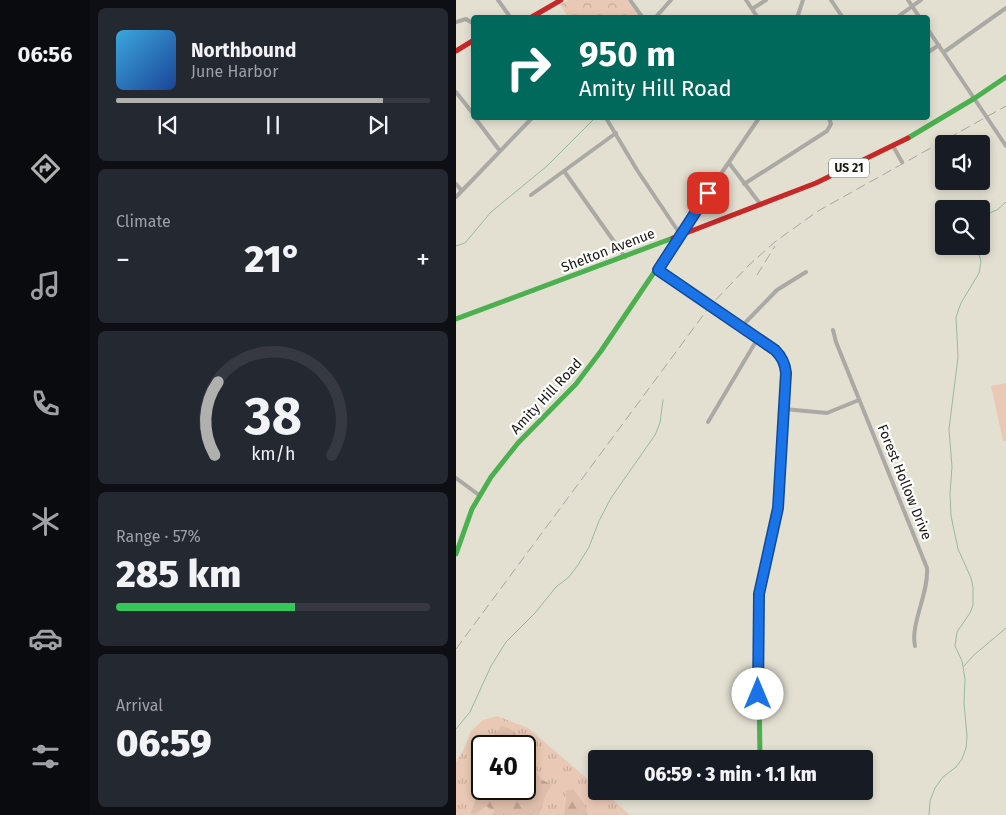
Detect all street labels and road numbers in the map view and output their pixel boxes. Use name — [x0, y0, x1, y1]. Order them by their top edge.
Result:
road number: US 21 — [829, 158, 869, 178]
street label: Shelton Avenue — [559, 225, 657, 276]
street label: Amity Hill Road — [507, 355, 586, 438]
street label: Forest Hollow Drive — [874, 422, 935, 542]

